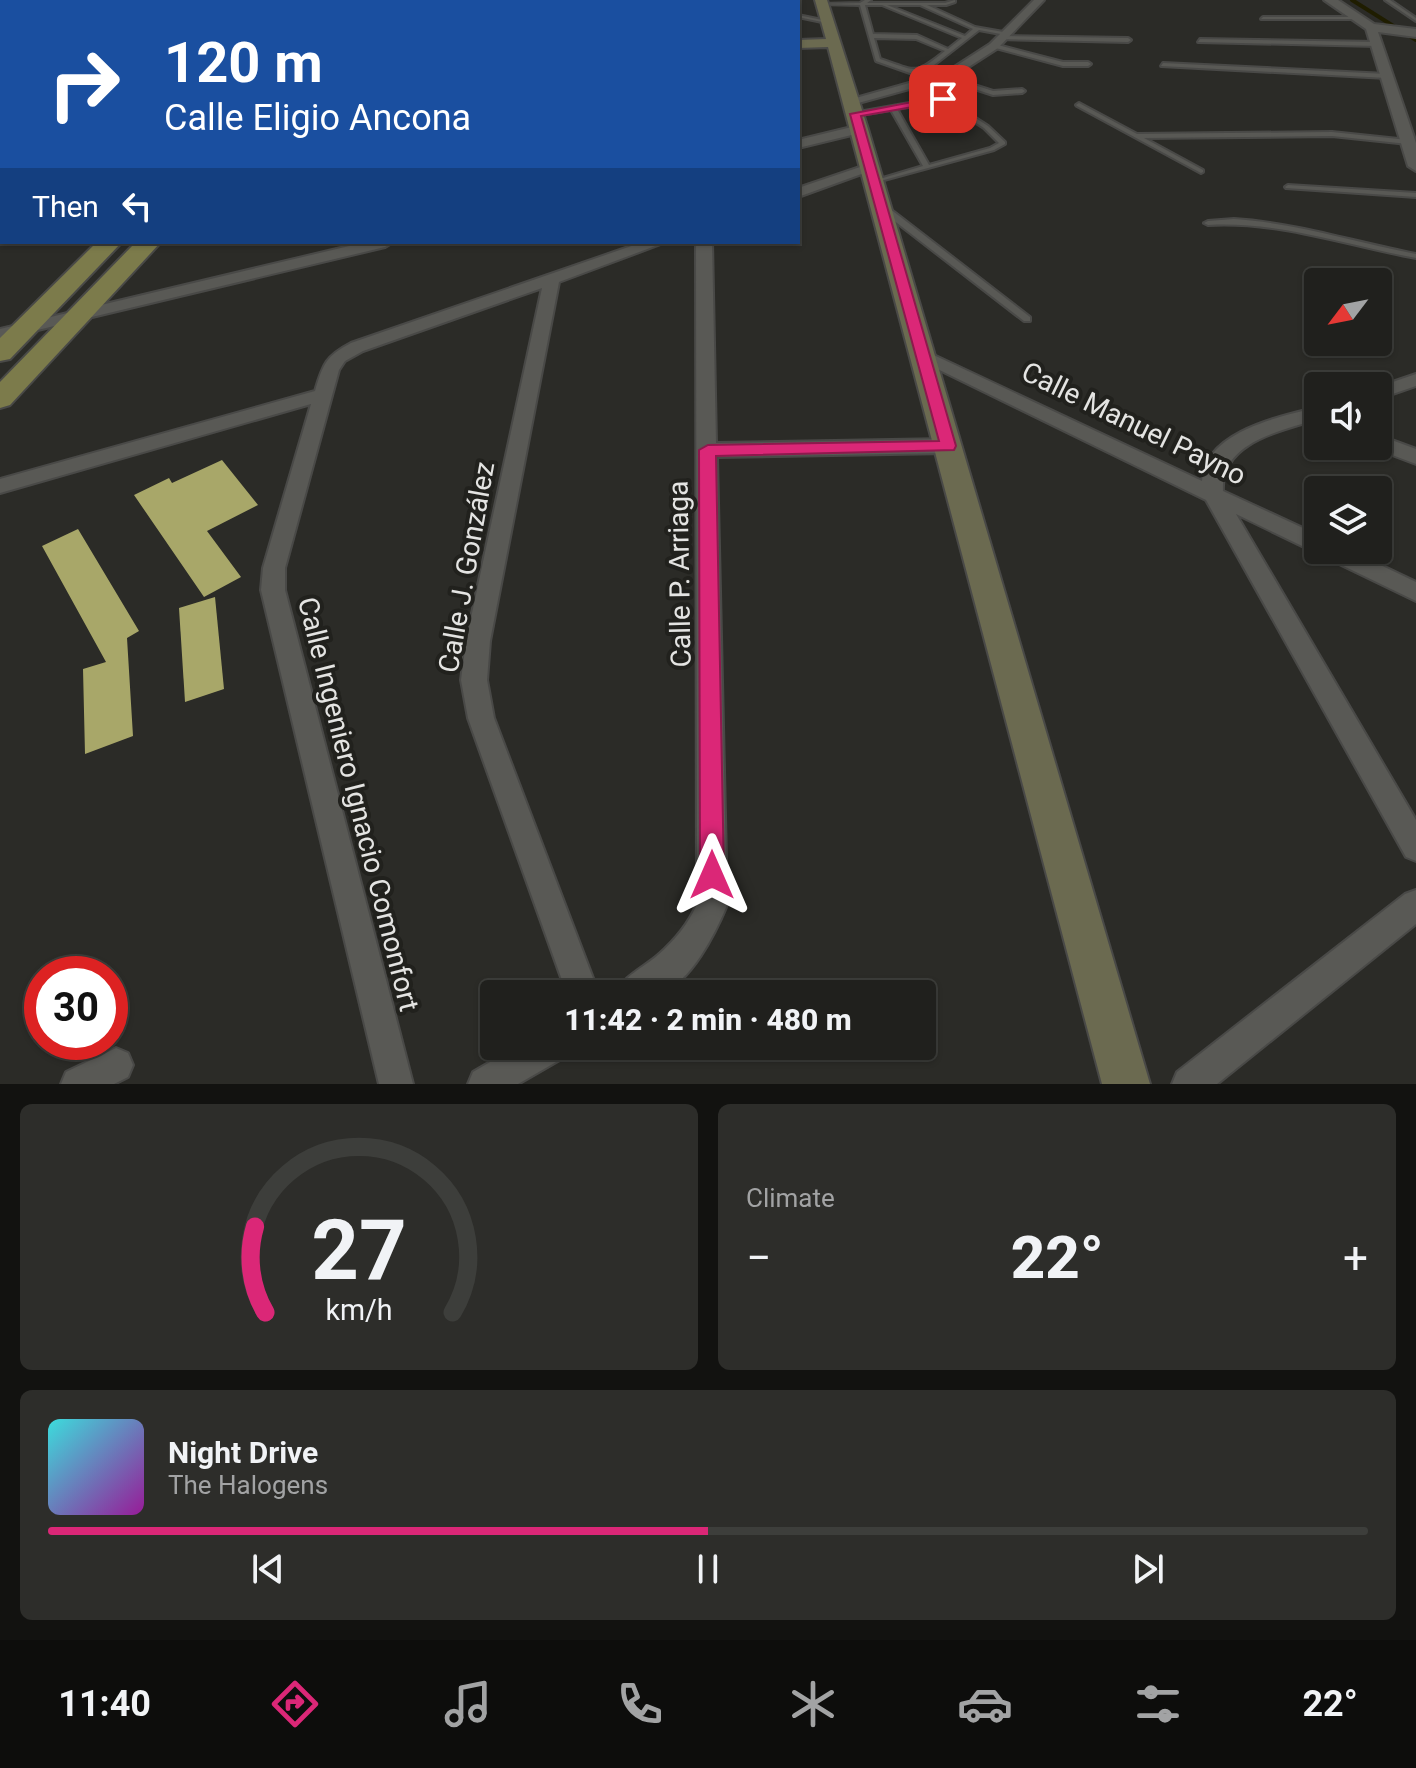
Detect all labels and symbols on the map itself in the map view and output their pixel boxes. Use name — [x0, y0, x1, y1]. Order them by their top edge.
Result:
pin — [909, 65, 977, 133]
north arrow — [1304, 268, 1392, 356]
street label: Calle Manuel Payno — [1016, 355, 1251, 492]
street label: Calle J. González — [432, 459, 501, 675]
street label: Calle P. Arriaga — [661, 480, 698, 668]
street label: Calle Ingeniero Ignacio Comonfort — [291, 594, 426, 1014]
position arrow — [670, 833, 754, 917]
speed limit sign: 30 — [24, 956, 128, 1060]

